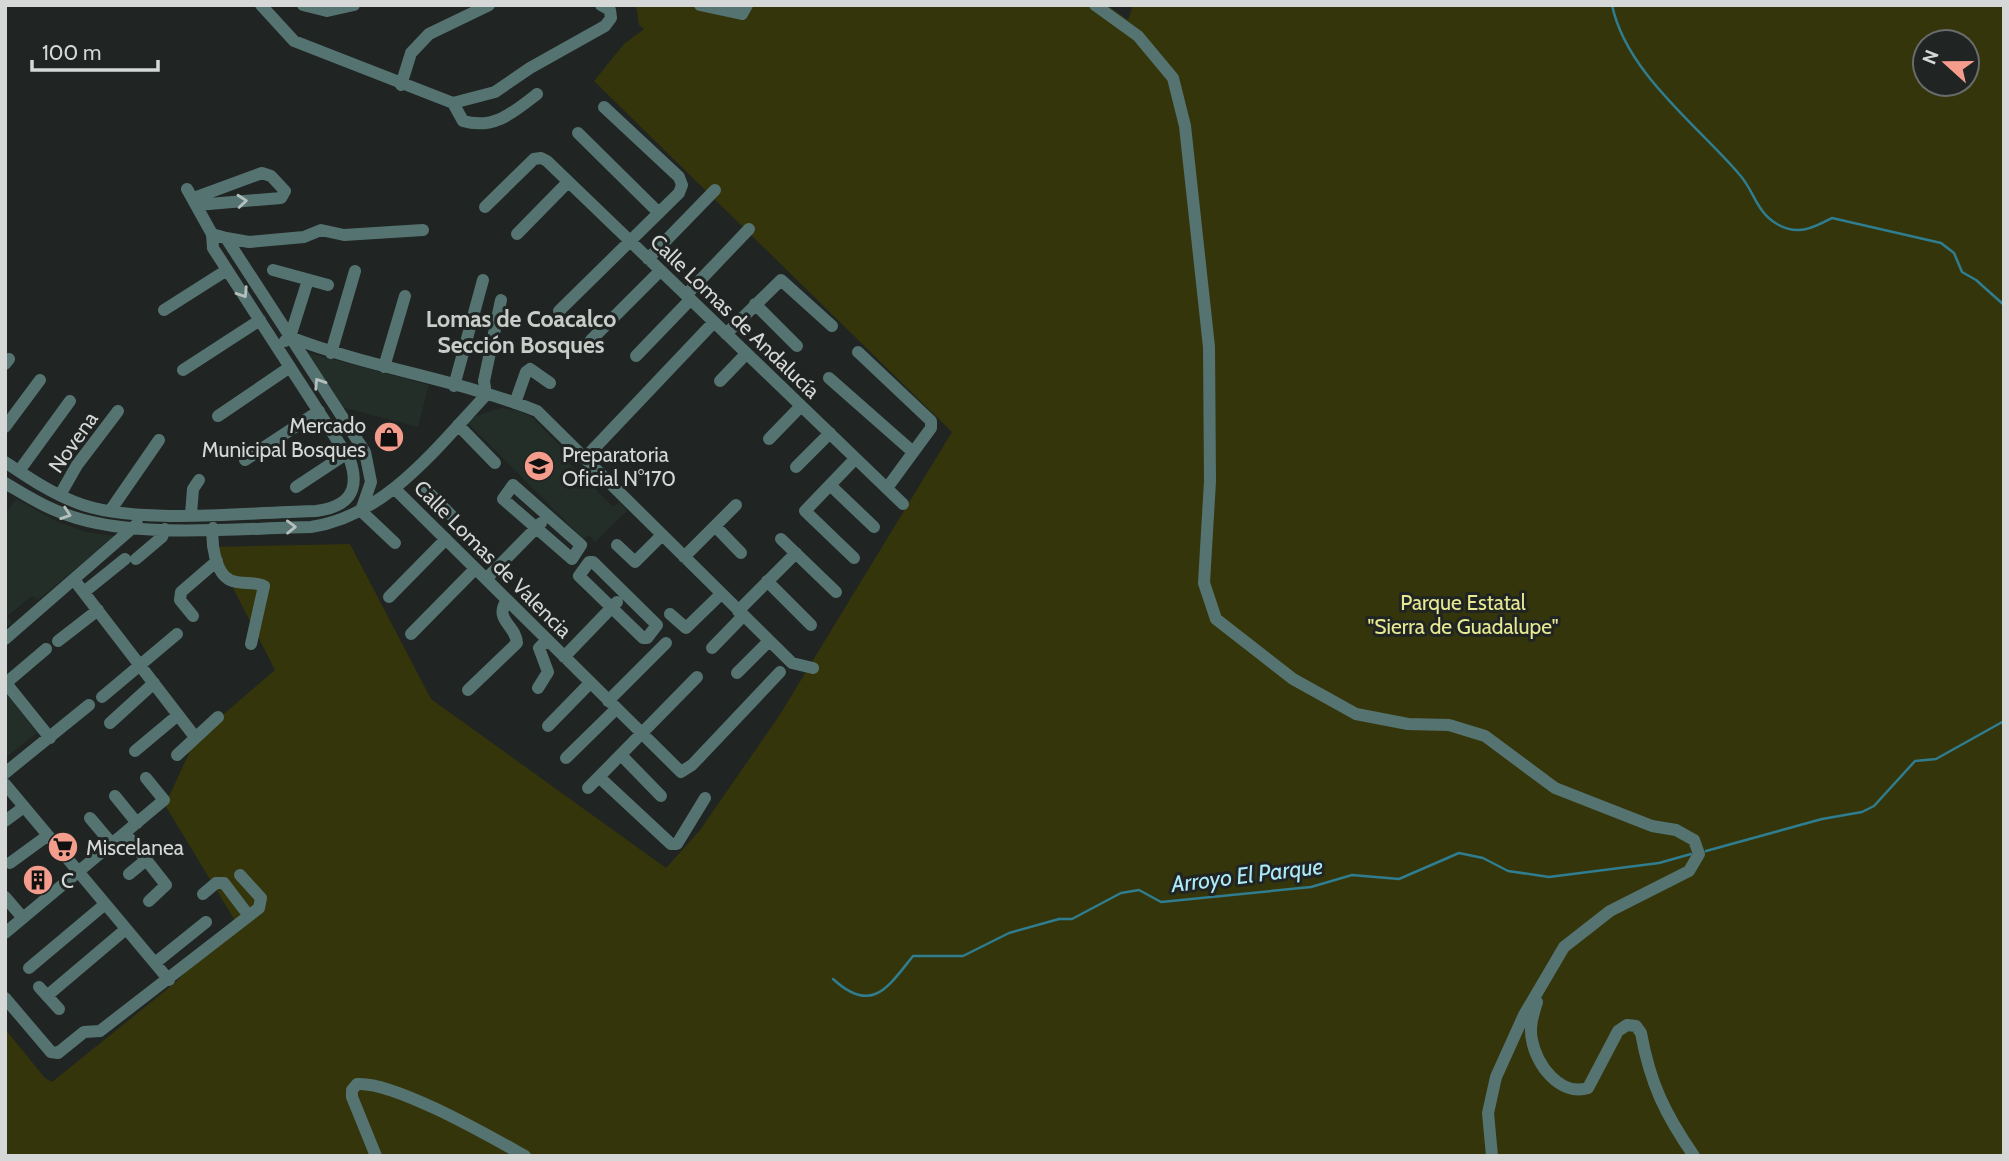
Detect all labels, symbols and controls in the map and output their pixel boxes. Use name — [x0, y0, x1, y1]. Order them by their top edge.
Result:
scale bar — [32, 28, 158, 72]
north arrow — [1911, 28, 1981, 98]
text: 100 m — [42, 40, 101, 65]
text: N — [1917, 47, 1944, 67]
one-way arrow — [236, 194, 247, 209]
street label: Calle Lomas de Andalucía — [645, 229, 825, 403]
one-way arrow — [234, 286, 247, 299]
district label: Lomas de Coacalco Sección Bosques — [426, 305, 616, 359]
one-way arrow — [315, 377, 328, 390]
street label: Novena — [43, 407, 103, 477]
place label: Mercado Municipal Bosques — [202, 413, 366, 462]
shop icon: Mercado Municipal Bosques — [372, 420, 406, 454]
place label: Preparatoria Oficial N°170 — [562, 442, 676, 491]
school or university icon: Preparatoria Oficial N°170 — [522, 449, 556, 483]
street label: Calle Lomas de Valencia — [409, 475, 577, 643]
one-way arrow — [59, 506, 71, 520]
one-way arrow — [287, 519, 297, 535]
park label: Parque Estatal "Sierra de Guadalupe" — [1368, 590, 1558, 639]
supermarket icon: Miscelanea — [46, 830, 80, 864]
place label: Miscelanea — [86, 835, 184, 860]
water label: Arroyo El Parque — [1169, 852, 1324, 898]
building icon: C — [21, 863, 55, 897]
place label: C — [61, 868, 74, 893]

